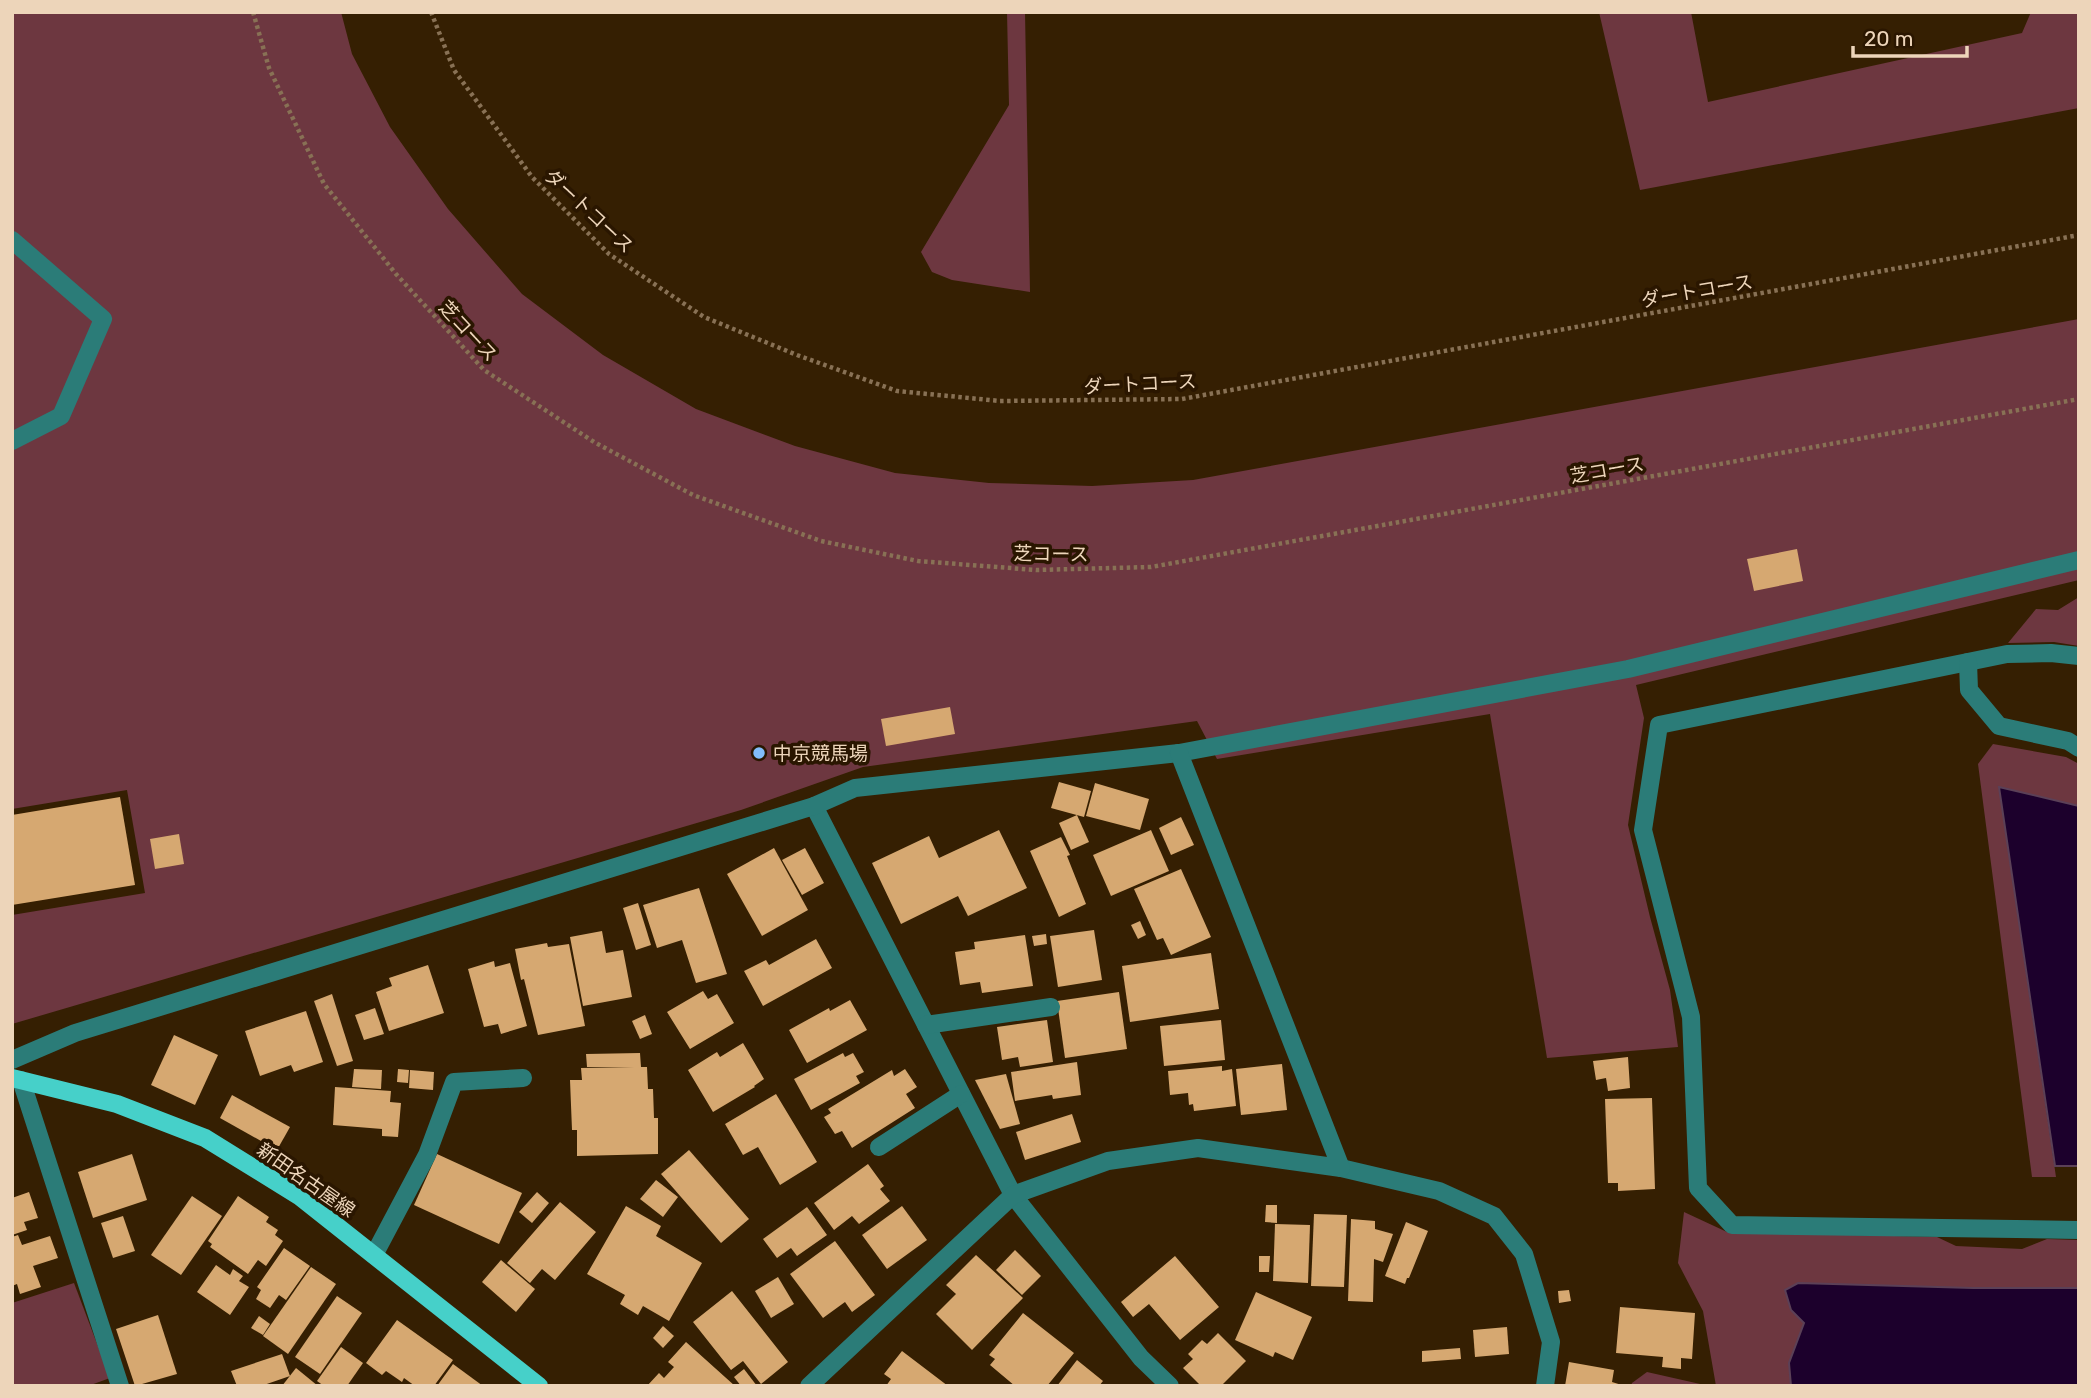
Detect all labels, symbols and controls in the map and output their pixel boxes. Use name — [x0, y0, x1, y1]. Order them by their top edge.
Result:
scale bar — [1853, 14, 1967, 58]
text: 20 m — [1864, 26, 1913, 51]
street label: ダートコース — [540, 164, 638, 258]
street label: ダートコース — [1639, 270, 1755, 312]
street label: 芝コース — [434, 296, 502, 366]
street label: ダートコース — [1083, 370, 1197, 398]
street label: 芝コース — [1568, 452, 1646, 488]
street label: 芝コース — [1013, 542, 1089, 566]
place label: 中京競馬場 — [773, 742, 868, 765]
marker: 中京競馬場 — [751, 745, 767, 761]
street label: 新田名古屋線 — [253, 1138, 359, 1222]

